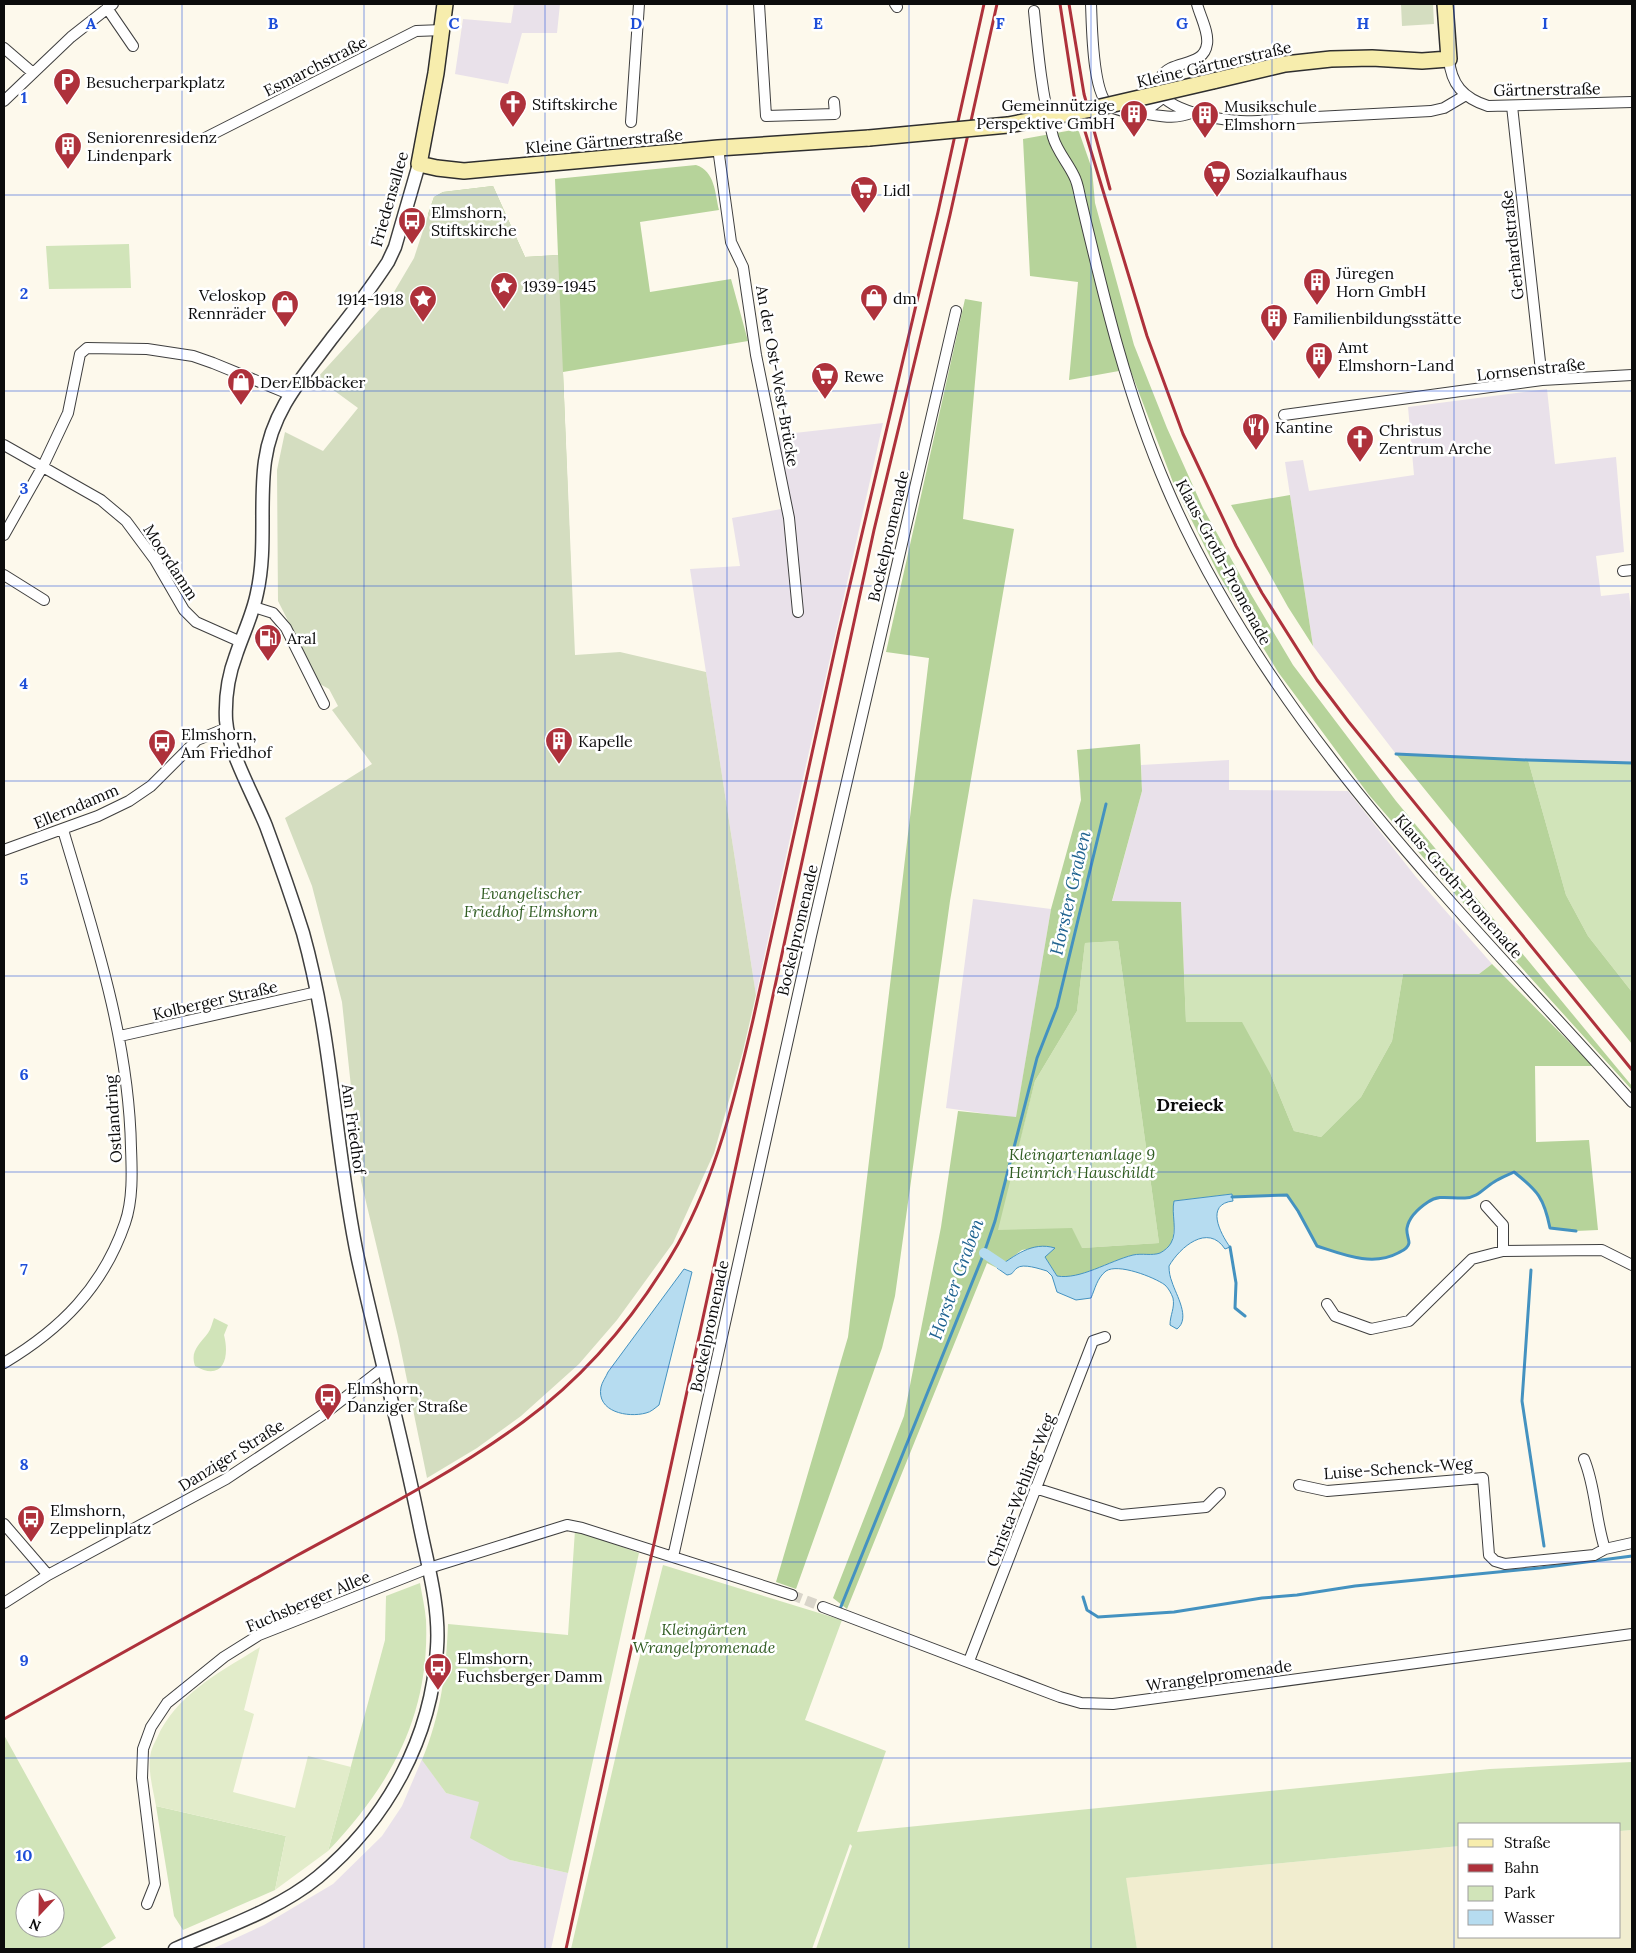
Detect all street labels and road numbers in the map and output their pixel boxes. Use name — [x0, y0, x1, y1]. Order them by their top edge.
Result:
street label: Esmarchstraße — [260, 31, 370, 101]
street label: Kleine Gärtnerstraße — [1135, 36, 1294, 92]
street label: Gärtnerstraße — [1493, 78, 1601, 100]
street label: Kleine Gärtnerstraße — [524, 124, 684, 158]
street label: Friedensallee — [366, 149, 412, 249]
street label: Gerhardstraße — [1496, 189, 1528, 301]
street label: An der Ost-West-Brücke — [752, 283, 804, 469]
street label: Lornsenstraße — [1476, 353, 1587, 385]
street label: Bockelpromenade — [863, 468, 913, 604]
street label: Klaus-Groth-Promenade — [1172, 476, 1276, 649]
street label: Moordamm — [139, 520, 203, 604]
street label: Ellerndamm — [30, 779, 122, 833]
street label: Klaus-Groth-Promenade — [1391, 810, 1527, 963]
street label: Bockelpromenade — [772, 862, 822, 998]
street label: Kolberger Straße — [151, 976, 280, 1024]
street label: Ostlandring — [100, 1073, 126, 1164]
street label: Am Friedhof — [338, 1082, 370, 1177]
street label: Bockelpromenade — [685, 1258, 733, 1394]
street label: Christa-Wehling-Weg — [982, 1409, 1059, 1569]
street label: Danziger Straße — [174, 1414, 288, 1496]
street label: Luise-Schenck-Weg — [1323, 1453, 1474, 1483]
street label: Fuchsberger Allee — [243, 1566, 373, 1636]
street label: Wrangelpromenade — [1145, 1655, 1293, 1695]

